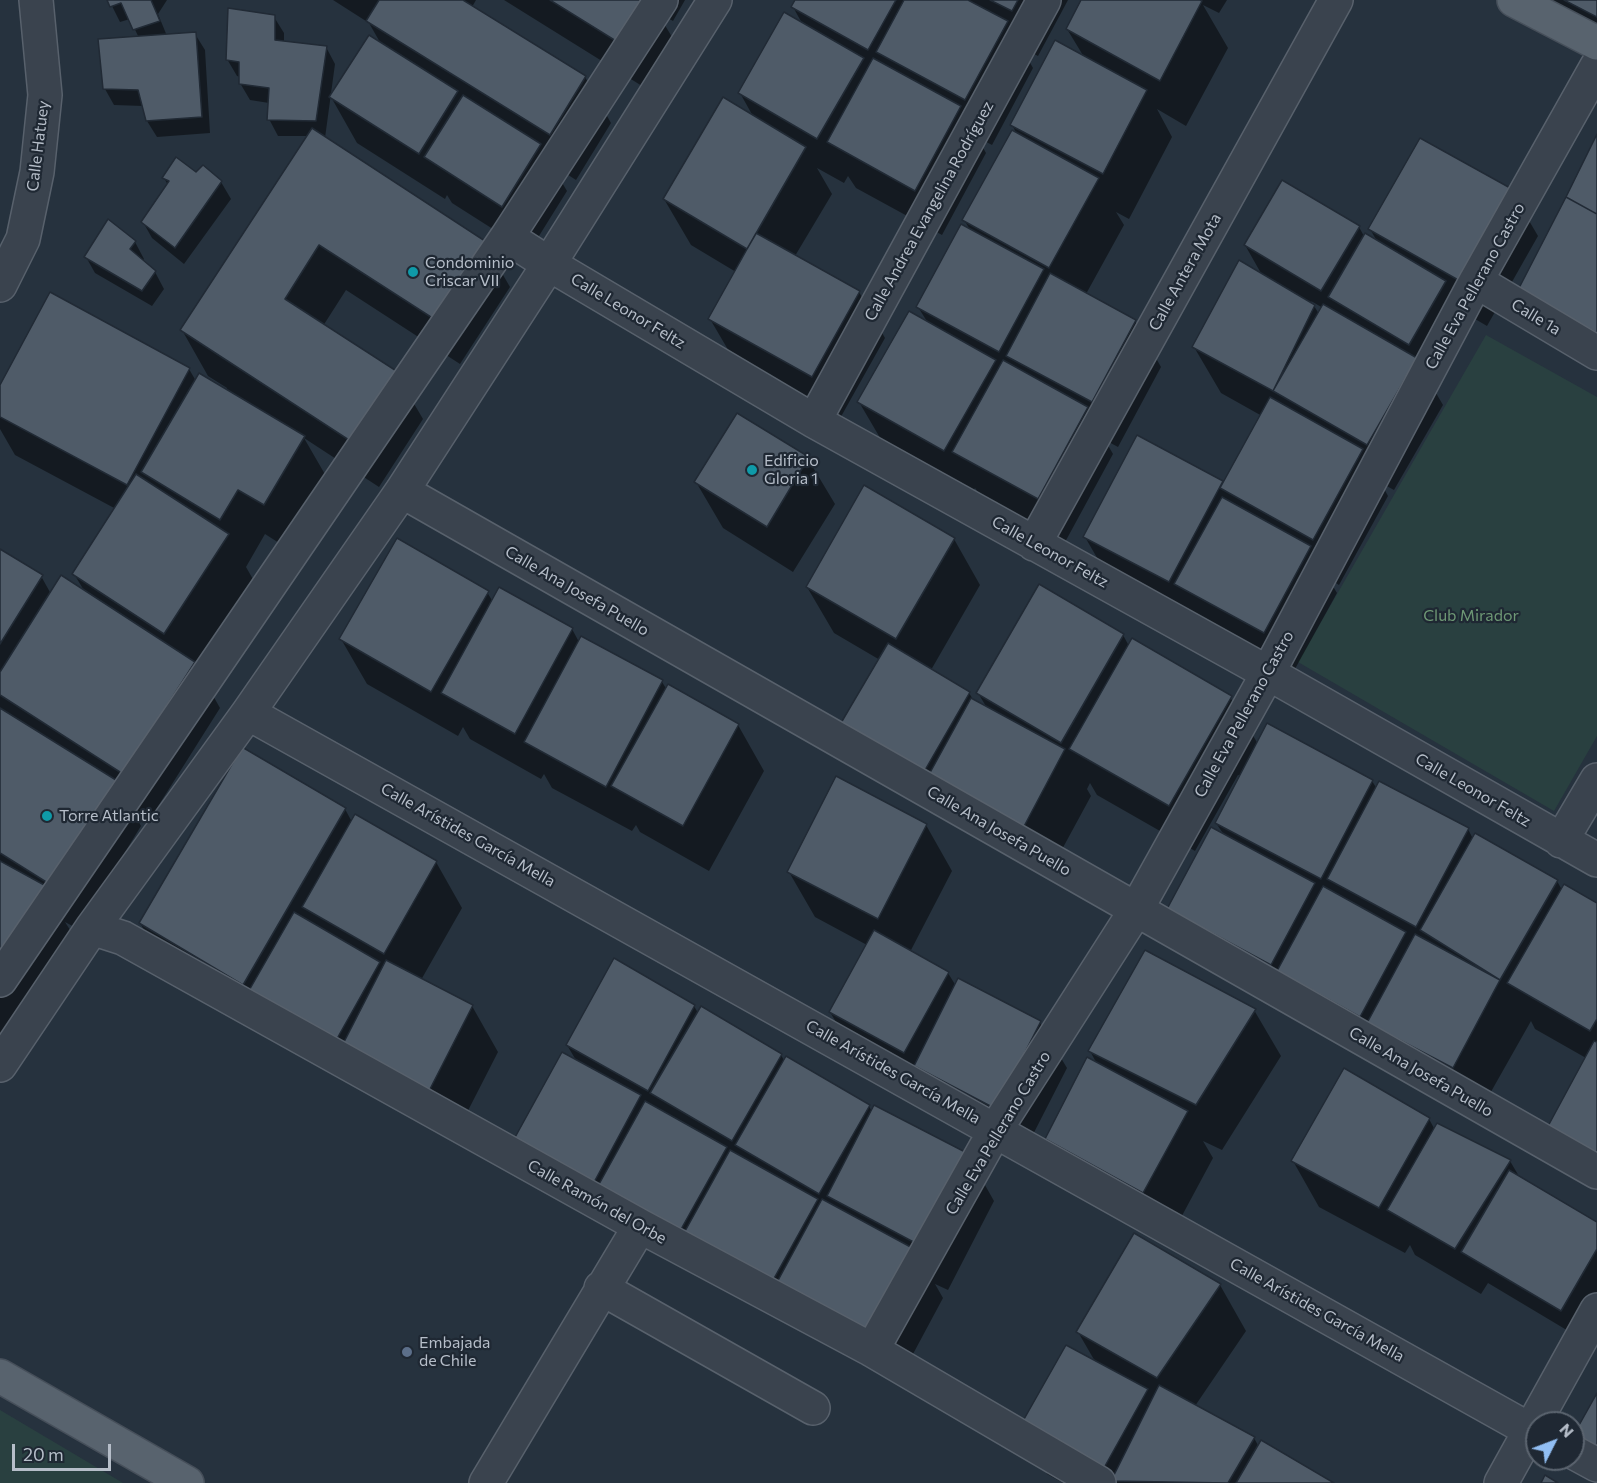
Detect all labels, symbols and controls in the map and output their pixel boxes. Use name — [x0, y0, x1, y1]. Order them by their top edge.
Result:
street label: Calle Andrea Evangelina Rodríguez — [860, 98, 998, 324]
street label: Calle Hatuey — [23, 100, 53, 192]
street label: Calle Eva Pellerano Castro — [1421, 199, 1529, 373]
street label: Calle Antera Mota — [1145, 210, 1225, 334]
place label: Condominio Criscar VII — [425, 253, 514, 291]
marker: Condominio Criscar VII — [406, 265, 420, 279]
street label: Calle Leonor Feltz — [567, 269, 689, 353]
street label: Calle 1a — [1508, 295, 1564, 339]
place label: Edificio Gloria 1 — [764, 451, 819, 489]
marker: Edificio Gloria 1 — [745, 463, 759, 477]
street label: Calle Leonor Feltz — [988, 512, 1112, 592]
street label: Calle Ana Josefa Puello — [502, 542, 652, 640]
park label: Club Mirador — [1423, 606, 1519, 626]
street label: Calle Eva Pellerano Castro — [1190, 627, 1298, 801]
street label: Calle Leonor Feltz — [1412, 749, 1534, 831]
street label: Calle Arístides García Mella — [377, 779, 559, 891]
street label: Calle Ana Josefa Puello — [924, 782, 1074, 880]
place label: Torre Atlantic — [59, 806, 159, 826]
marker: Torre Atlantic — [40, 809, 54, 823]
street label: Calle Arístides García Mella — [802, 1016, 984, 1128]
street label: Calle Ana Josefa Puello — [1346, 1023, 1496, 1121]
street label: Calle Eva Pellerano Castro — [941, 1048, 1055, 1218]
street label: Calle Ramón del Orbe — [524, 1156, 670, 1248]
street label: Calle Arístides García Mella — [1226, 1254, 1408, 1366]
place label: Embajada de Chile — [419, 1333, 490, 1371]
marker: Embajada de Chile — [400, 1345, 414, 1359]
north arrow — [1525, 1411, 1585, 1471]
text: N — [1556, 1419, 1578, 1441]
scale bar — [15, 1432, 114, 1470]
text: 20 m — [23, 1443, 64, 1465]

